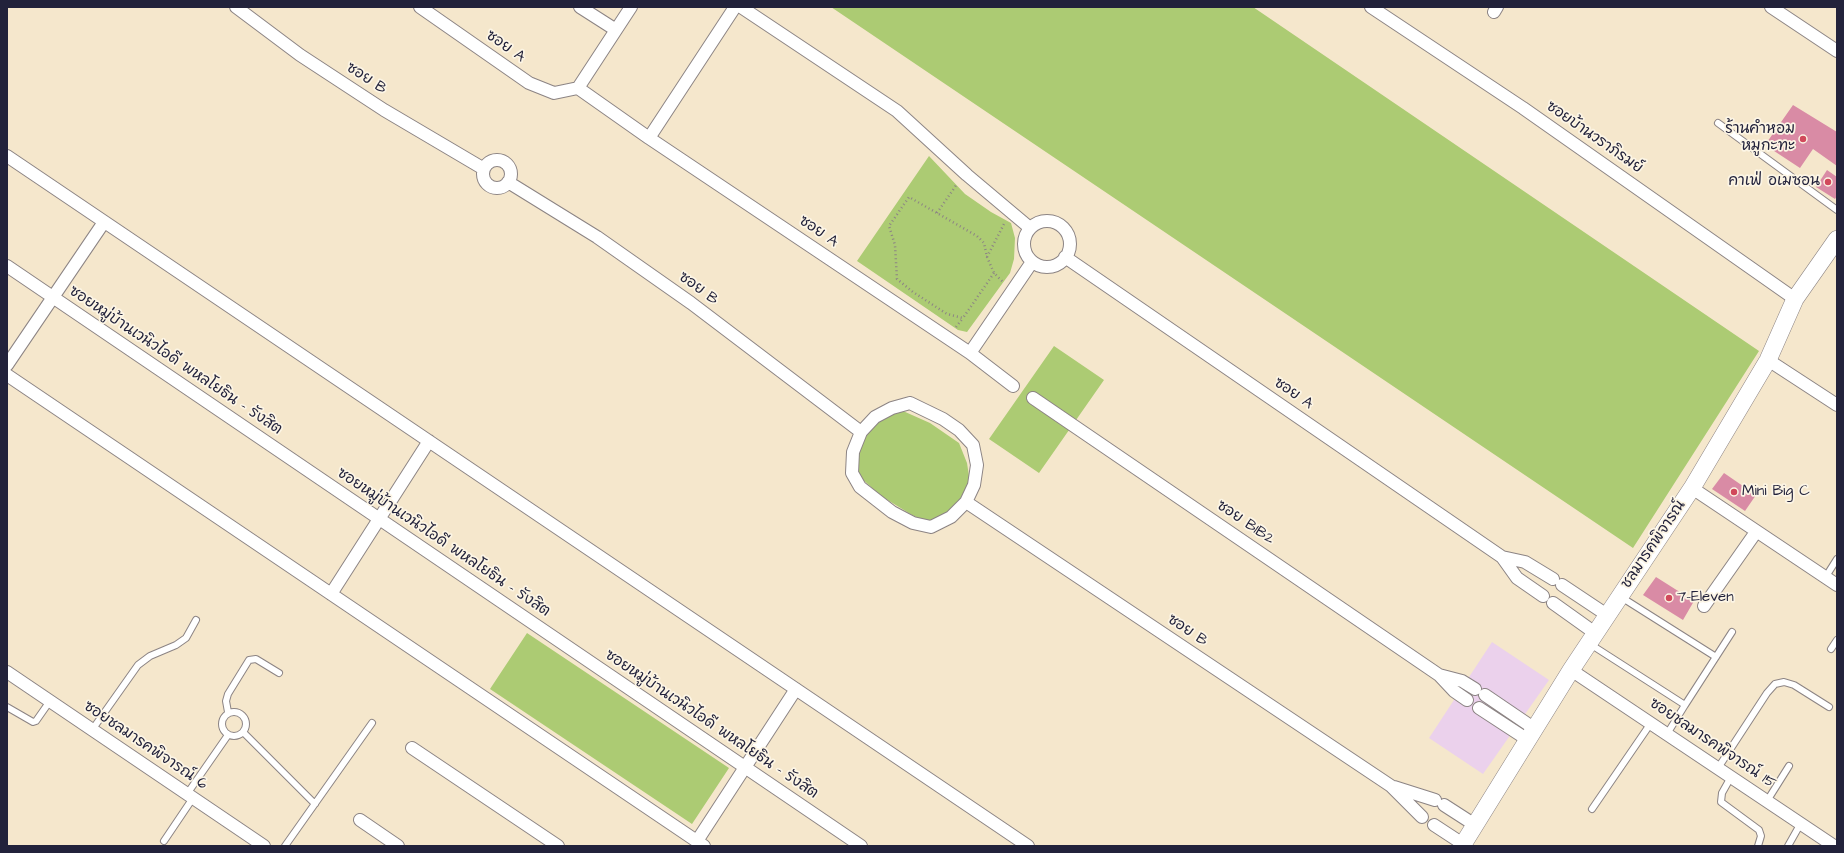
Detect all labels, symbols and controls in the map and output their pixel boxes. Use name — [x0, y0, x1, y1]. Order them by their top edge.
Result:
street label: ซอย A — [482, 27, 528, 67]
street label: ซอย B — [342, 59, 390, 99]
street label: ซอยบ้านวราภิรมย์ — [1542, 98, 1646, 178]
place label: ร้านคำหอม หมูกะทะ — [1725, 121, 1795, 156]
marker: ร้านคำหอม หมูกะทะ — [1798, 134, 1808, 144]
place label: คาเฟ่ อเมซอน — [1729, 173, 1820, 191]
marker: คาเฟ่ อเมซอน — [1823, 177, 1833, 187]
street label: ซอย A — [795, 212, 841, 252]
street label: ซอย B — [675, 269, 721, 309]
street label: ซอยหมู่บ้านเวนิวไอดี พหลโยธิน – รังสิต — [65, 283, 285, 439]
street label: ซอย A — [1270, 374, 1316, 414]
street label: ซอยหมู่บ้านเวนิวไอดี พหลโยธิน – รังสิต — [333, 465, 553, 621]
place label: Mini Big C — [1742, 483, 1810, 501]
marker: Mini Big C — [1729, 487, 1739, 497]
street label: ซอย B1B2 — [1213, 497, 1277, 549]
street label: ชลมารคพิจารณ์ — [1618, 497, 1690, 593]
place label: 7-Eleven — [1677, 589, 1734, 607]
marker: 7-Eleven — [1664, 593, 1674, 603]
street label: ซอย B — [1163, 611, 1211, 651]
street label: ซอยหมู่บ้านเวนิวไอดี พหลโยธิน – รังสิต — [601, 647, 821, 803]
street label: ซอยชลมารคพิจารณ์ 15 — [1645, 695, 1779, 793]
street label: ซอยชลมารคพิจารณ์ 6 — [80, 698, 210, 794]

